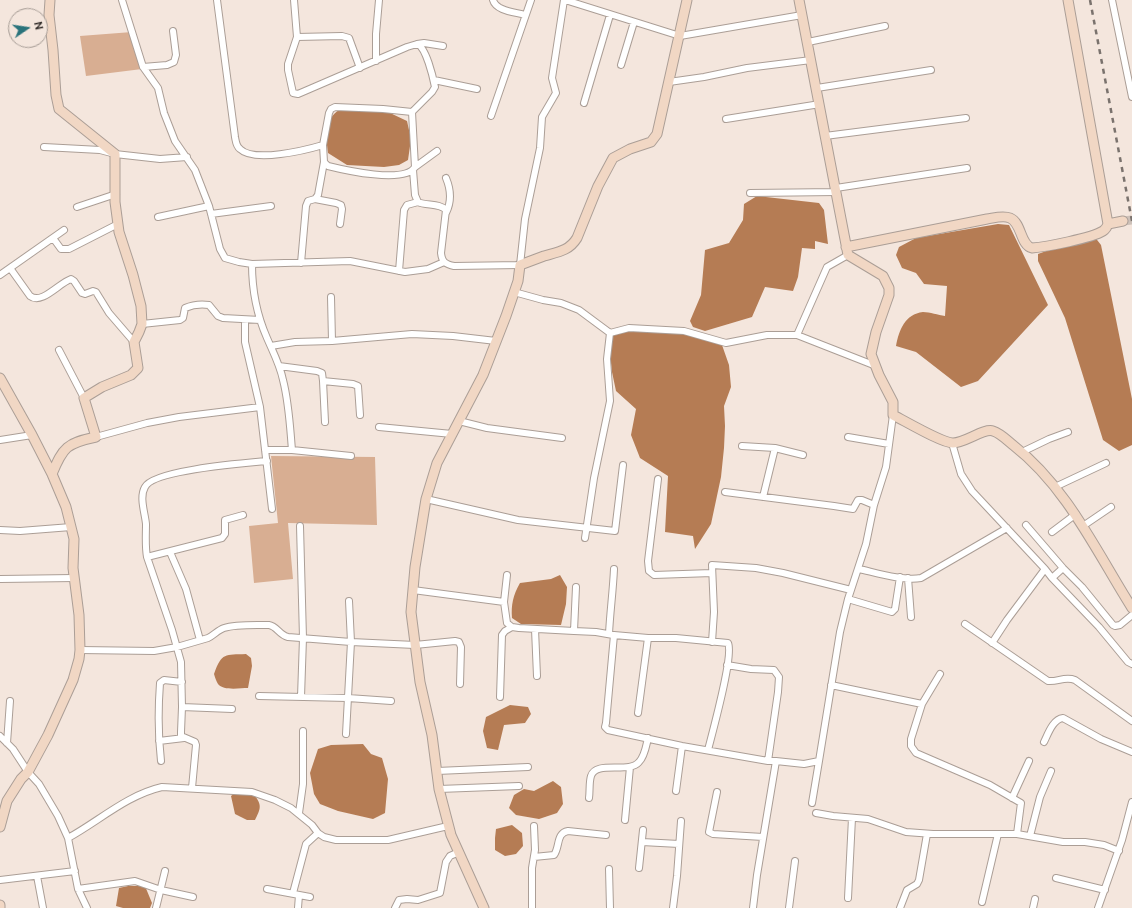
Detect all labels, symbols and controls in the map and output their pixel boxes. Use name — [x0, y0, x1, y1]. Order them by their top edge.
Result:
north arrow — [8, 8, 48, 48]
text: N — [32, 20, 45, 31]

